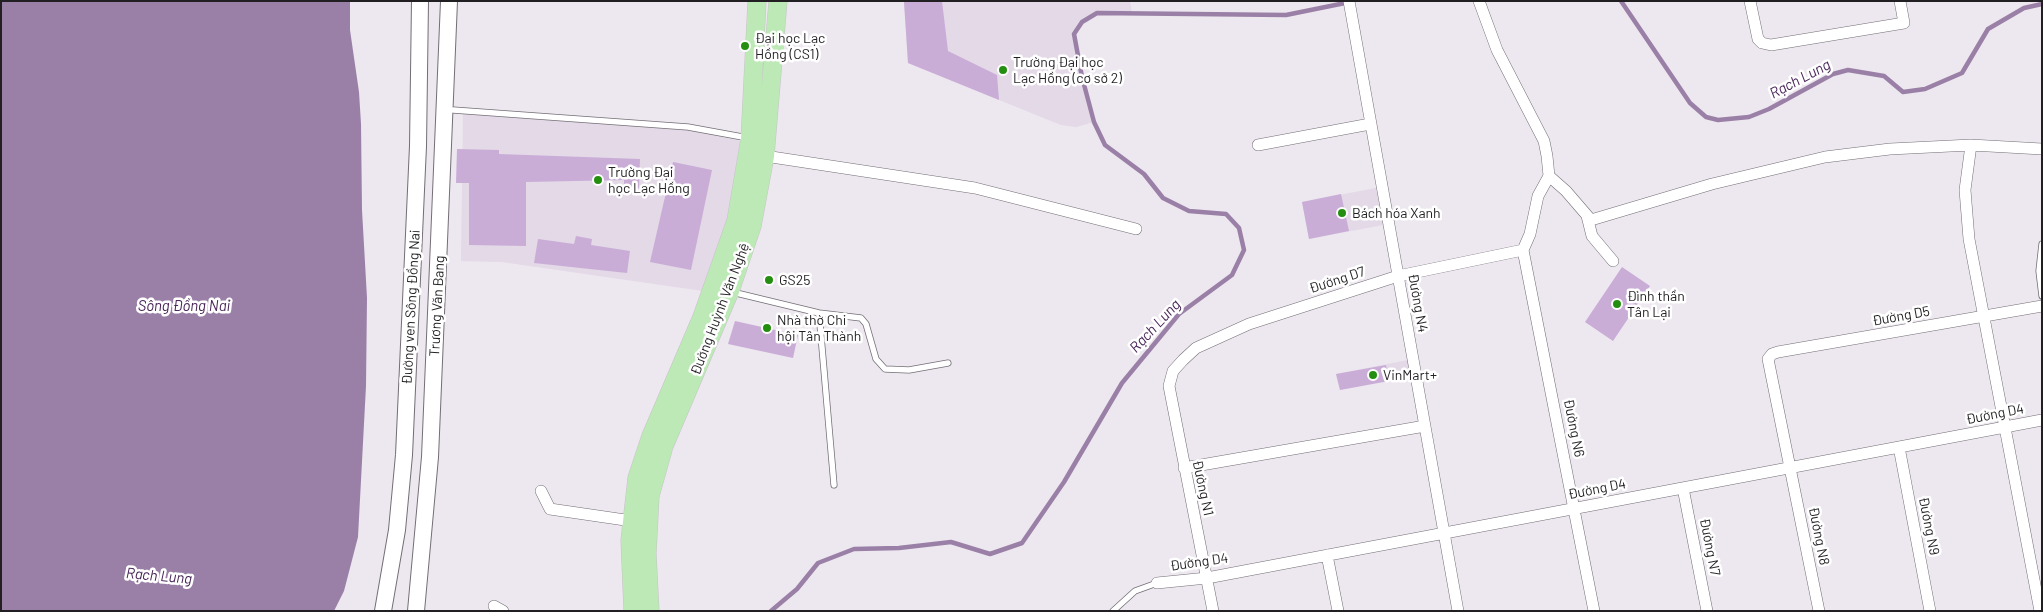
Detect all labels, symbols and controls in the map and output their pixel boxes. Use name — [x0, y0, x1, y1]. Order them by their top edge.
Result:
place label: Đại học Lạc Hồng (CS1) — [755, 30, 825, 62]
marker: Đại học Lạc Hồng (CS1) — [739, 40, 751, 52]
place label: Trường Đại học Lạc Hồng (cơ sở 2) — [1013, 54, 1122, 86]
water label: Rạch Lung — [1767, 56, 1833, 102]
marker: Trường Đại học Lạc Hồng (cơ sở 2) — [997, 64, 1009, 76]
place label: Trường Đại học Lạc Hồng — [608, 164, 690, 196]
marker: Trường Đại học Lạc Hồng — [592, 174, 604, 186]
place label: Bách hóa Xanh — [1352, 205, 1441, 221]
marker: Bách hóa Xanh — [1336, 207, 1348, 219]
street label: Đường ven Sông Đồng Nai — [399, 229, 423, 385]
street label: Đường Huỳnh Văn Nghệ — [687, 241, 753, 377]
street label: Trương Văn Bang — [426, 255, 448, 357]
street label: Đường D7 — [1307, 263, 1367, 297]
place label: GS25 — [779, 272, 810, 288]
street label: Đường N4 — [1405, 272, 1431, 334]
marker: GS25 — [763, 274, 775, 286]
place label: Đình thần Tân Lại — [1627, 288, 1685, 321]
water label: Rạch Lung — [1126, 296, 1184, 356]
water label: Sông Đồng Nai — [138, 297, 230, 315]
marker: Đình thần Tân Lại — [1611, 298, 1623, 310]
street label: Đường D5 — [1871, 303, 1931, 329]
place label: Nhà thờ Chi hội Tân Thành — [777, 312, 861, 344]
marker: Nhà thờ Chi hội Tân Thành — [761, 322, 773, 334]
place label: VinMart+ — [1383, 367, 1437, 383]
marker: VinMart+ — [1367, 369, 1379, 381]
street label: Đường N6 — [1560, 397, 1588, 459]
street label: Đường D4 — [1965, 400, 2025, 428]
street label: Đường N1 — [1189, 459, 1217, 517]
street label: Đường D4 — [1567, 475, 1627, 503]
street label: Đường N9 — [1915, 495, 1943, 557]
street label: Đường N8 — [1805, 505, 1833, 567]
street label: Đường N7 — [1696, 517, 1724, 577]
street label: Đường D4 — [1169, 550, 1229, 574]
water label: Rạch Lung — [125, 564, 193, 588]

